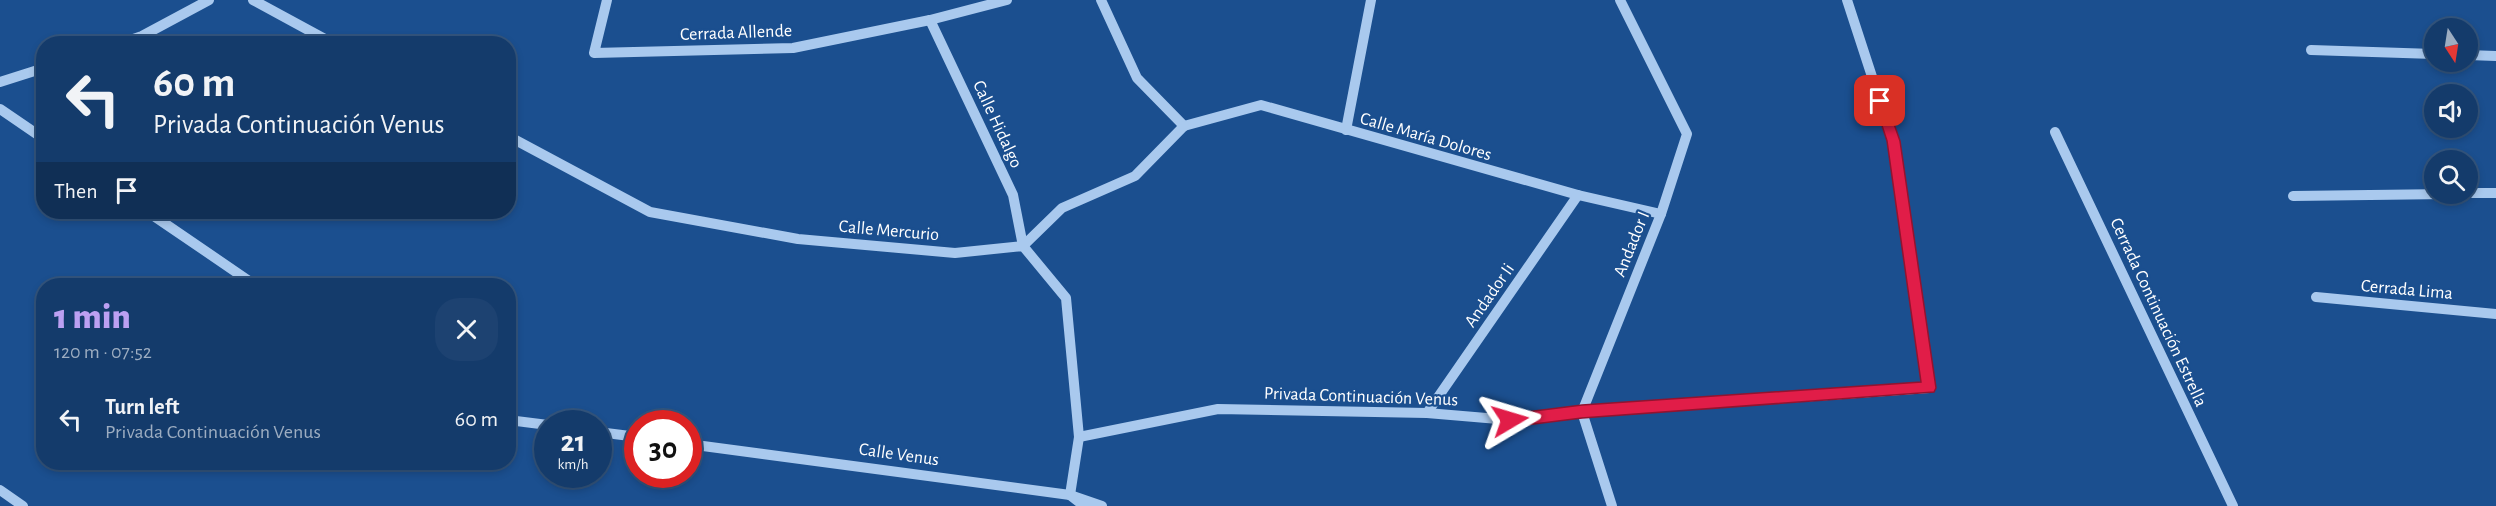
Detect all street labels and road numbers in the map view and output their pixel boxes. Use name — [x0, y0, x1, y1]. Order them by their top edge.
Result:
street label: Cerrada Allende — [680, 22, 792, 44]
street label: Calle Hidalgo — [969, 78, 1025, 171]
street label: Calle María Dolores — [1358, 110, 1493, 164]
street label: Andador I — [1611, 209, 1653, 280]
street label: Cerrada Continuación Estrella — [2106, 215, 2210, 410]
street label: Calle Mercurio — [838, 218, 940, 244]
street label: Andador Ii — [1461, 260, 1518, 331]
street label: Cerrada Lima — [2360, 277, 2454, 303]
street label: Privada Continuación Venus — [1264, 385, 1458, 409]
street label: Calle Venus — [858, 440, 940, 470]

